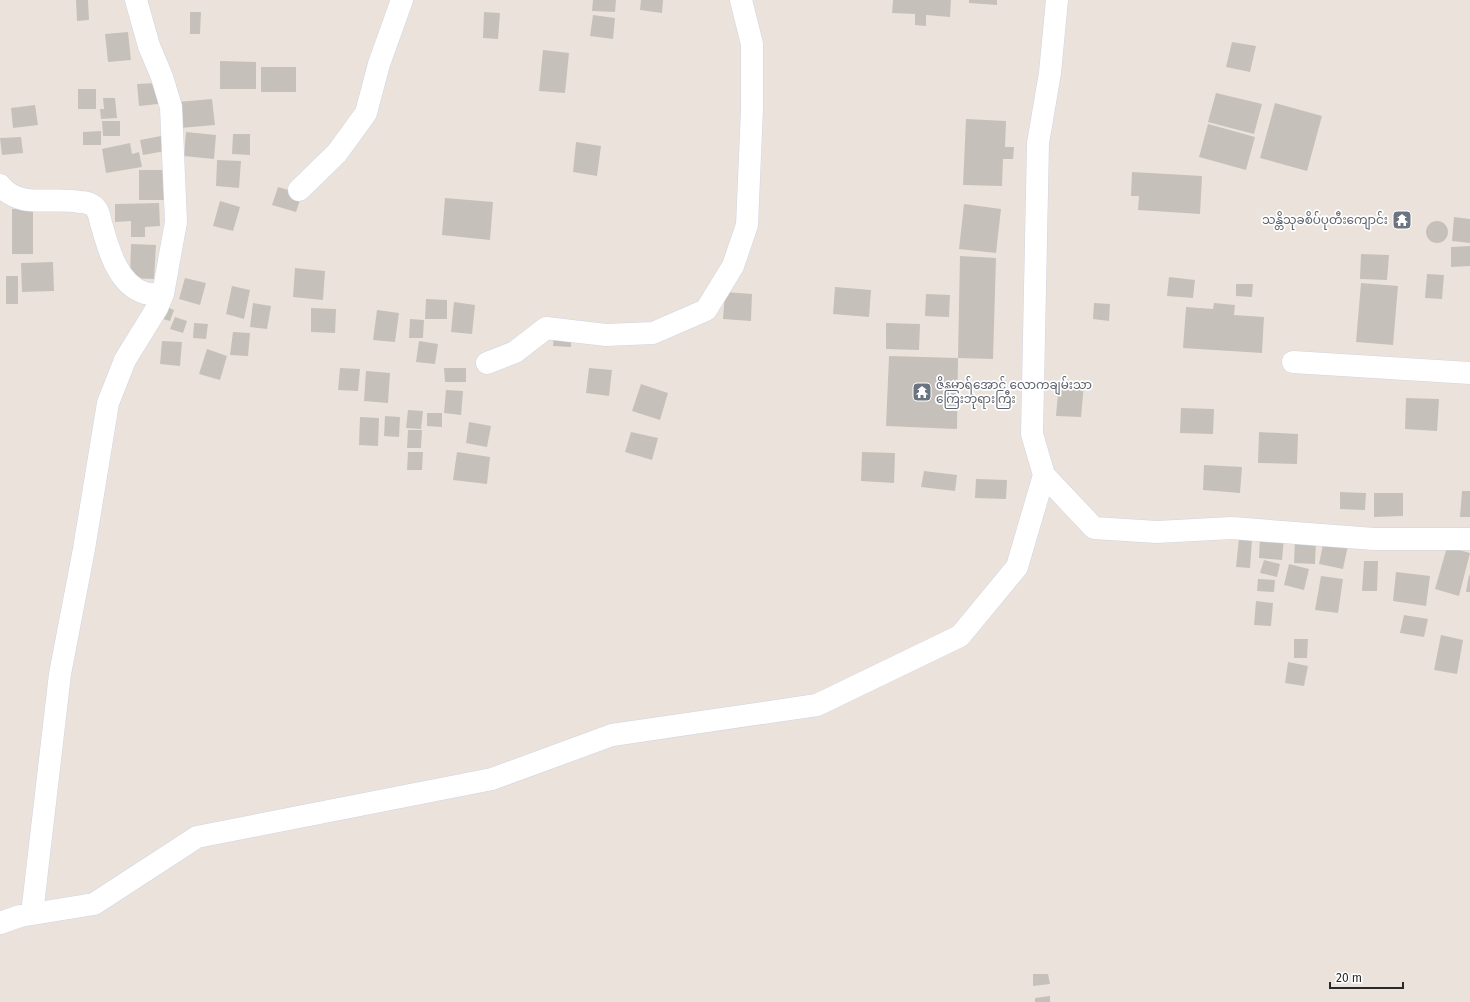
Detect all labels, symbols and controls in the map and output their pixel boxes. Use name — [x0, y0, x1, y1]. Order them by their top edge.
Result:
temple icon: သန္တိသုခစိပ်ပုတီးကျောင်း — [1391, 209, 1413, 231]
place label: သန္တိသုခစိပ်ပုတီးကျောင်း — [1262, 211, 1388, 230]
place label: ဇိနမာရ်အောင် လောကချမ်းသာ ကြေးဘုရားကြီး — [936, 376, 1092, 409]
temple icon: ဇိနမာရ်အောင် လောကချမ်းသာ ကြေးဘုရားကြီး — [911, 381, 933, 403]
scale bar — [1330, 964, 1403, 990]
text: 20 m — [1336, 971, 1362, 985]

